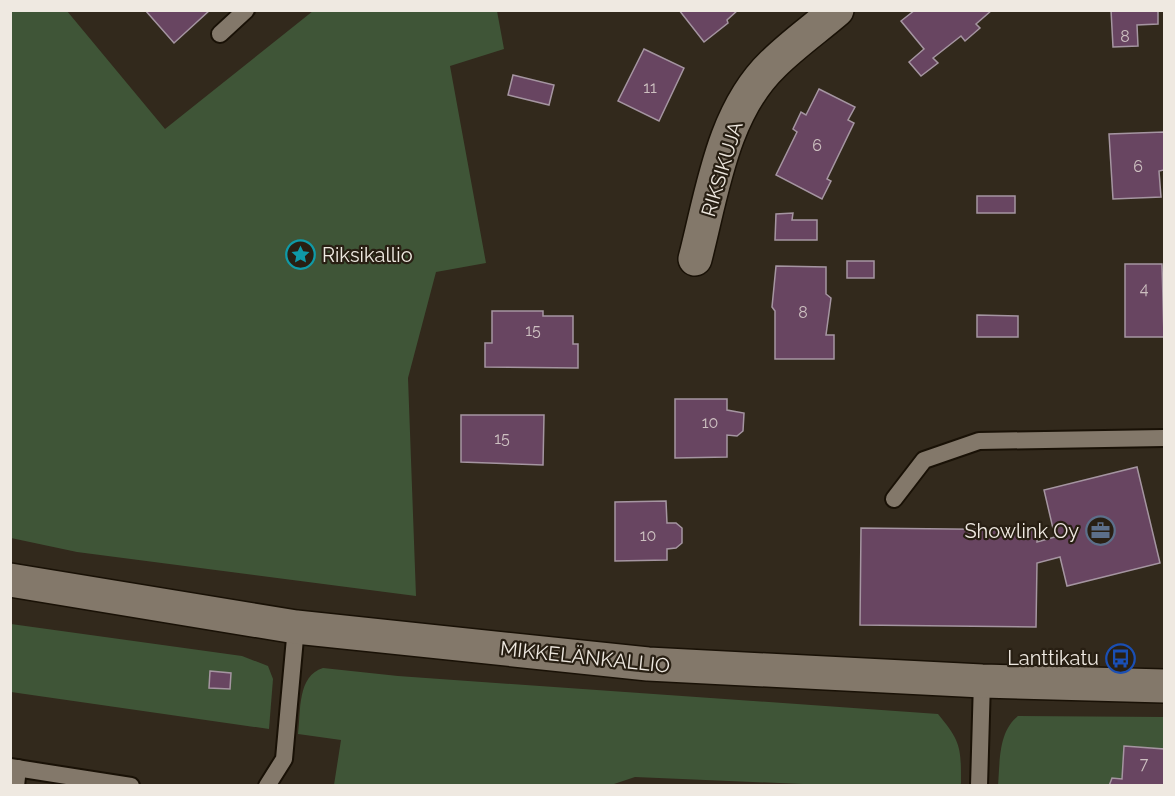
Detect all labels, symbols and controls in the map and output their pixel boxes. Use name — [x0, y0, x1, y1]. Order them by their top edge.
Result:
house number: 8 — [1120, 27, 1130, 46]
house number: 11 — [643, 78, 657, 97]
street label: RIKSIKUJA — [696, 118, 748, 219]
house number: 6 — [812, 136, 822, 155]
house number: 6 — [1133, 157, 1143, 176]
place icon: Riksikallio — [285, 239, 317, 271]
place label: Riksikallio — [322, 243, 413, 267]
house number: 4 — [1140, 279, 1149, 298]
house number: 8 — [798, 303, 808, 322]
house number: 15 — [525, 321, 541, 340]
house number: 10 — [702, 413, 718, 432]
house number: 15 — [494, 429, 510, 448]
office icon: Showlink Oy — [1084, 515, 1116, 547]
place label: Showlink Oy — [964, 519, 1079, 543]
house number: 10 — [640, 526, 656, 545]
street label: MIKKELÄNKALLIO — [499, 636, 671, 678]
bus stop icon: Lanttikatu — [1104, 642, 1136, 674]
place label: Lanttikatu — [1007, 646, 1099, 670]
house number: 7 — [1140, 754, 1149, 773]

